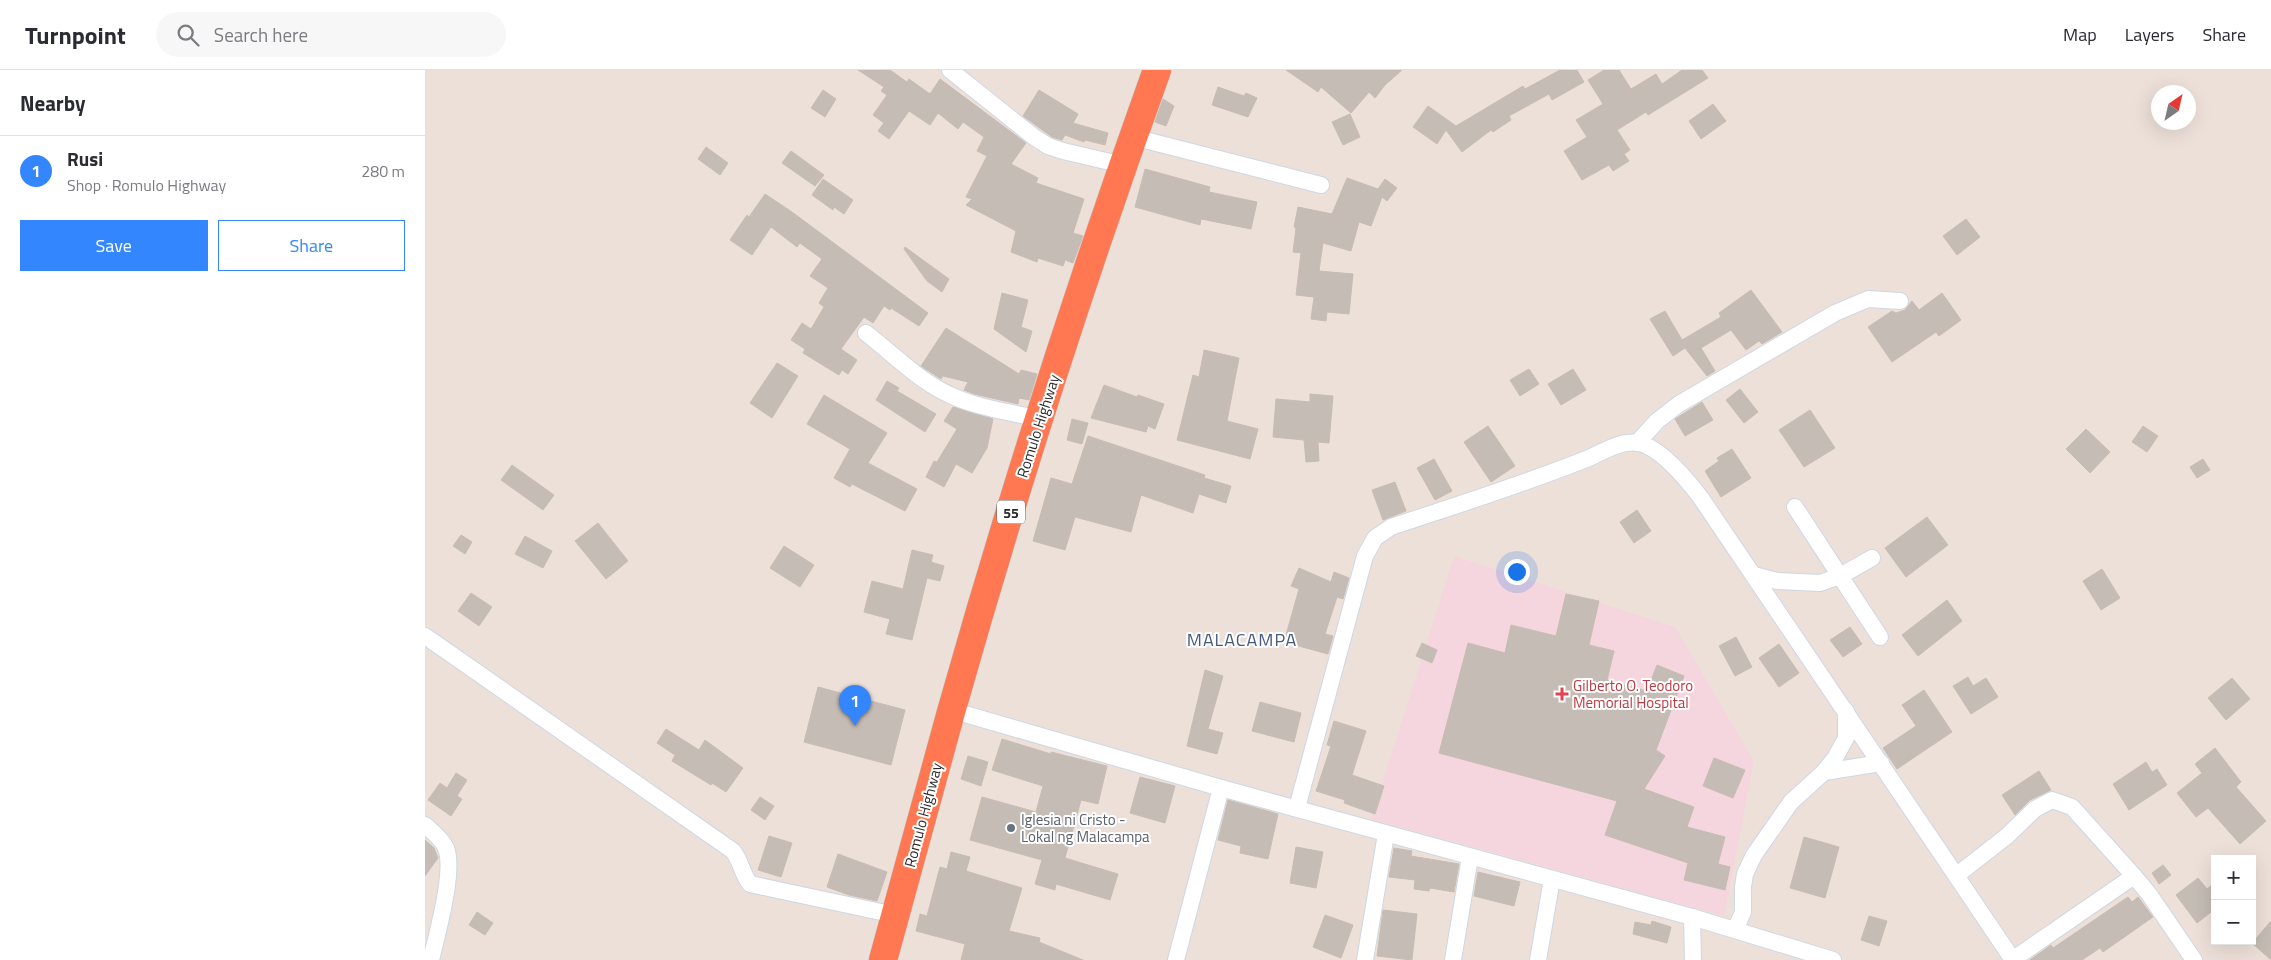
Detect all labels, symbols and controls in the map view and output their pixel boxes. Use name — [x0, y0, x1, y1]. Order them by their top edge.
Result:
search box — [156, 12, 506, 57]
text: Turnpoint — [25, 17, 126, 53]
text: Search here — [214, 20, 308, 49]
icon: search — [174, 21, 202, 49]
text: Map — [2063, 21, 2097, 48]
text: Layers — [2125, 21, 2174, 48]
text: Share — [2202, 21, 2246, 48]
north arrow — [2151, 85, 2196, 130]
text: Nearby — [20, 87, 85, 119]
text: Rusi — [67, 144, 103, 173]
text: 1 — [32, 159, 40, 183]
text: 280 m — [361, 159, 405, 183]
text: Shop · Romulo Highway — [67, 173, 226, 197]
button: Save — [20, 220, 208, 271]
button: Share — [218, 220, 405, 271]
street label: Romulo Highway — [1010, 371, 1066, 481]
road number: 55 — [997, 501, 1025, 524]
your location — [1504, 559, 1530, 585]
district label: MALACAMPA — [1187, 626, 1297, 653]
place label: Gilberto O. Teodoro Memorial Hospital — [1573, 674, 1693, 714]
pin: 1 — [839, 685, 871, 726]
marker: Gilberto O. Teodoro Memorial Hospital — [1555, 687, 1569, 701]
street label: Romulo Highway — [898, 760, 948, 870]
place label: Iglesia ni Cristo - Lokal ng Malacampa — [1021, 808, 1150, 848]
marker: Iglesia ni Cristo - Lokal ng Malacampa — [1005, 822, 1017, 834]
map controls — [2211, 855, 2256, 945]
button: + — [2211, 855, 2256, 900]
button: − — [2211, 900, 2256, 945]

